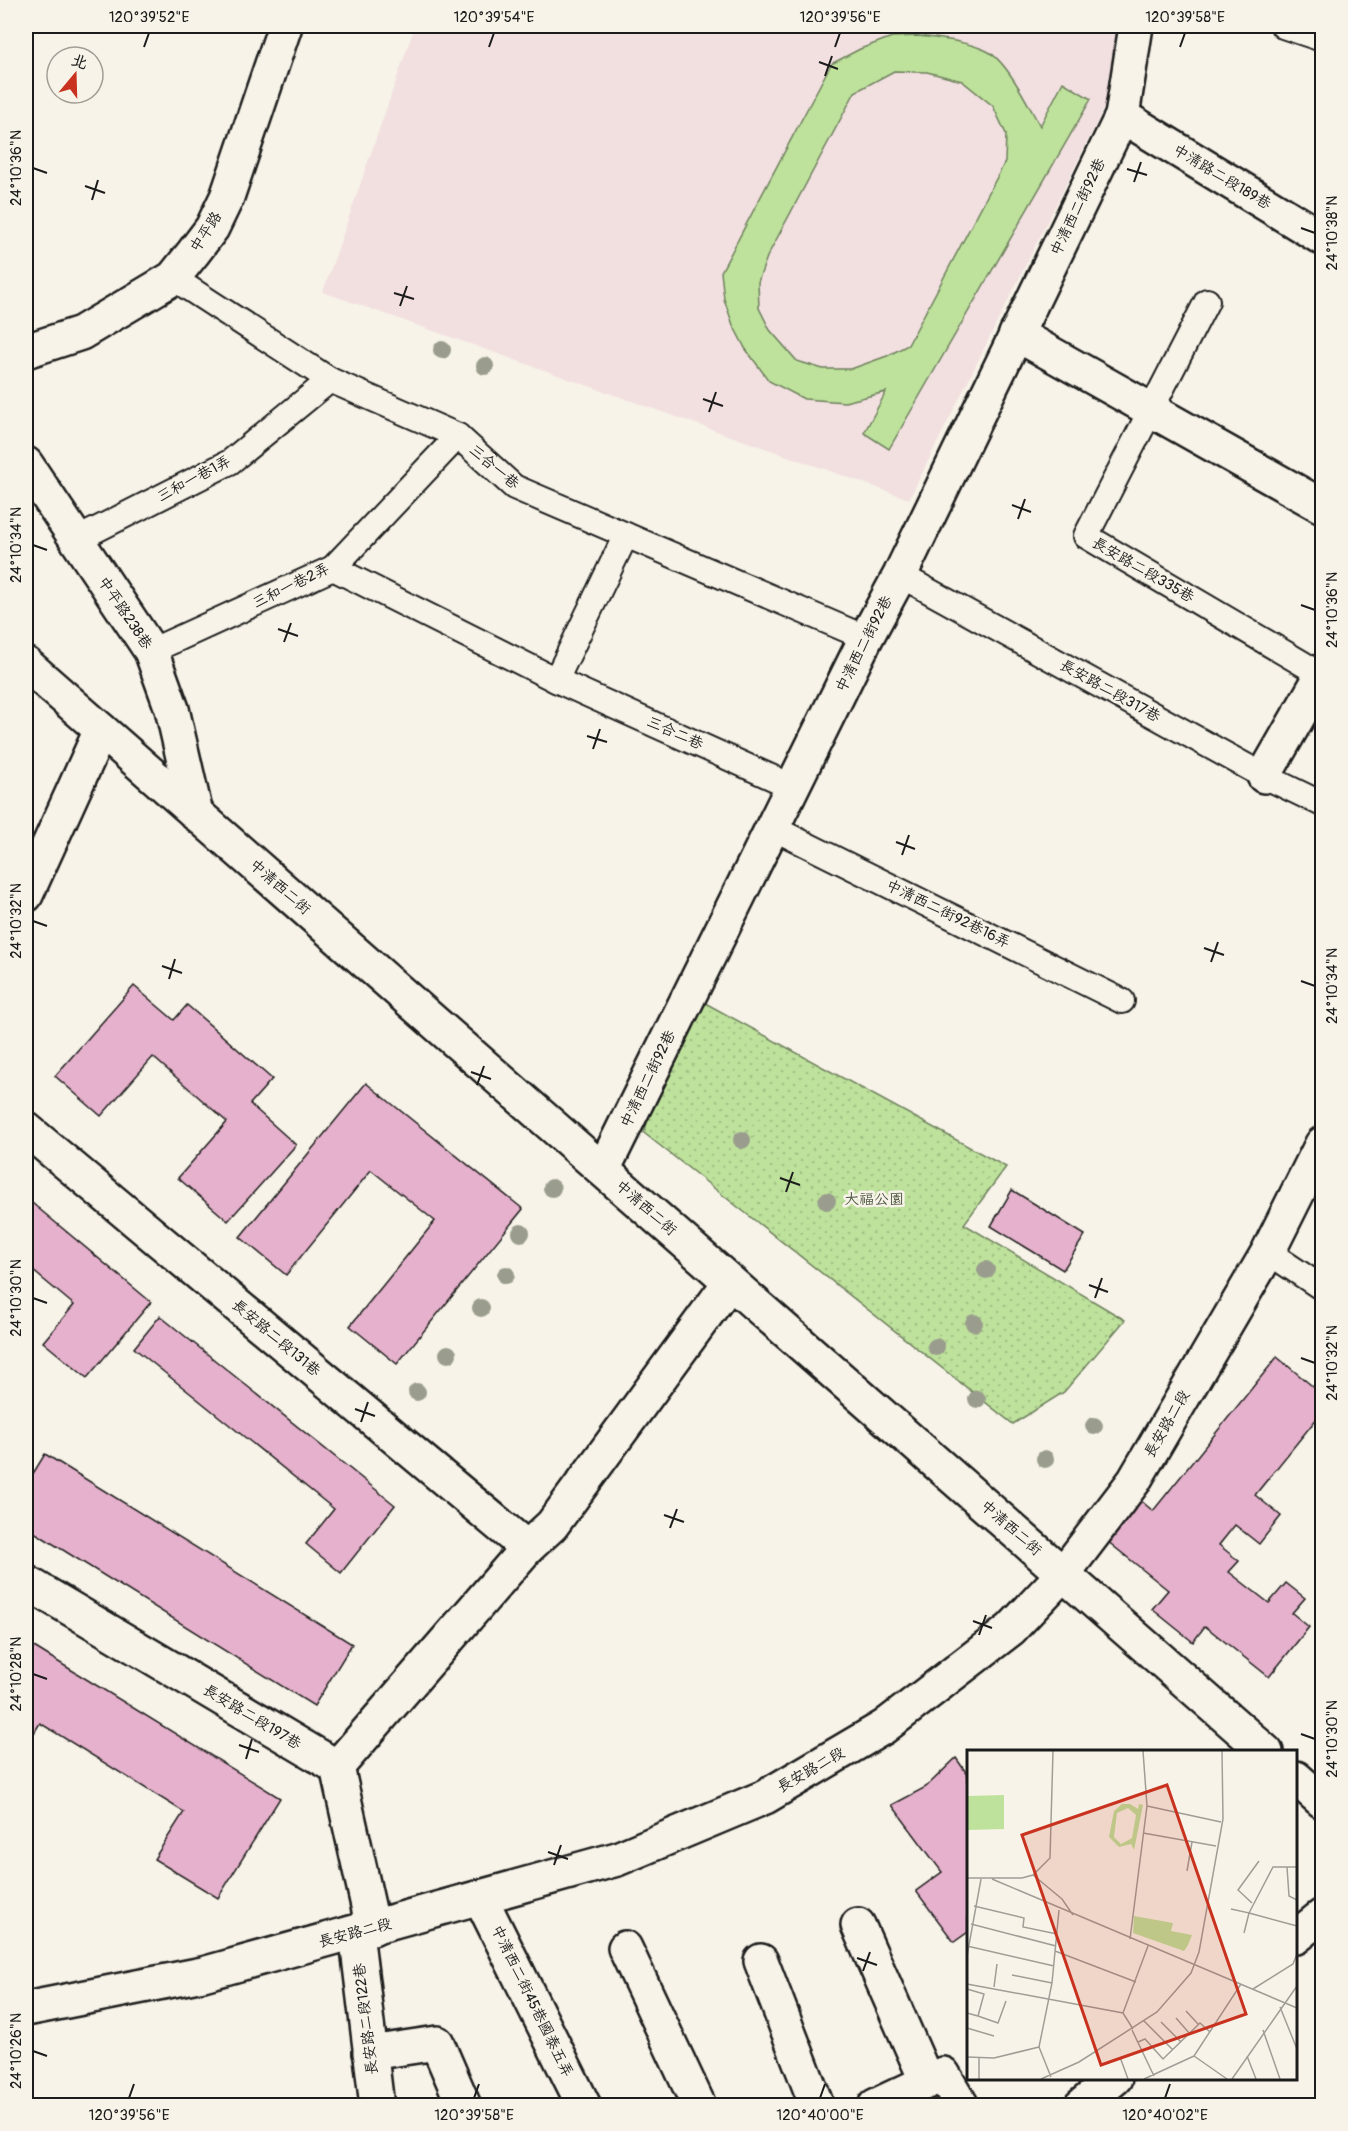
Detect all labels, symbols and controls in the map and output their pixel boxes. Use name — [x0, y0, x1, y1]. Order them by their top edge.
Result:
text: 120°39'52"E — [109, 8, 189, 27]
text: 120°39'54"E — [454, 8, 535, 27]
text: 120°39'56"E — [800, 8, 881, 27]
text: 120°39'58"E — [1145, 8, 1225, 27]
north arrow — [45, 45, 105, 105]
text: 北 — [69, 50, 90, 74]
text: 24°10'36"N — [7, 130, 26, 206]
street label: 中清路二段189巷 — [1169, 140, 1275, 214]
street label: 中清西二街92巷 — [1046, 155, 1110, 259]
text: 24°10'38"N — [1323, 196, 1342, 270]
street label: 中平路 — [186, 208, 226, 256]
street label: 三合一巷 — [465, 440, 523, 494]
street label: 三和一巷1弄 — [154, 452, 234, 506]
text: 24°10'34"N — [7, 507, 26, 583]
street label: 長安路二段335巷 — [1089, 533, 1197, 607]
street label: 三和一巷2弄 — [249, 559, 333, 613]
text: 24°10'36"N — [1323, 572, 1342, 648]
street label: 中平路238巷 — [94, 573, 156, 653]
street label: 中清西二街92巷 — [831, 592, 897, 696]
street label: 長安路二段317巷 — [1056, 656, 1164, 726]
street label: 三合二巷 — [644, 712, 706, 754]
street label: 中清西二街 — [245, 855, 315, 919]
street label: 中清西二街92巷16弄 — [883, 876, 1013, 952]
text: 24°10'32"N — [7, 883, 26, 959]
text: 24°10'34"N — [1323, 948, 1342, 1024]
street label: 中清西二街92巷 — [616, 1027, 680, 1131]
street label: 中清西二街 — [611, 1176, 681, 1240]
park label: 大福公園 — [844, 1190, 904, 1209]
text: 24°10'30"N — [7, 1259, 26, 1337]
street label: 長安路二段131巷 — [228, 1295, 324, 1381]
text: 24°10'32"N — [1323, 1325, 1342, 1401]
street label: 長安路二段 — [1140, 1387, 1194, 1461]
street label: 中清西二街 — [976, 1496, 1046, 1560]
text: 24°10'28"N — [7, 1637, 26, 1711]
street label: 長安路二段197巷 — [199, 1680, 305, 1754]
text: 24°10'30"N — [1323, 1700, 1342, 1778]
street label: 長安路二段 — [774, 1743, 848, 1797]
inset map — [967, 1750, 1297, 2080]
street label: 長安路二段 — [316, 1914, 394, 1952]
street label: 中清西二街45巷國泰五弄 — [487, 1922, 577, 2080]
street label: 長安路二段122巷 — [350, 1962, 382, 2076]
text: 24°10'26"N — [7, 2013, 26, 2089]
text: 120°39'56"E — [89, 2106, 170, 2125]
text: 120°39'58"E — [434, 2106, 514, 2125]
text: 120°40'00"E — [776, 2106, 864, 2125]
text: 120°40'02"E — [1122, 2106, 1208, 2125]

